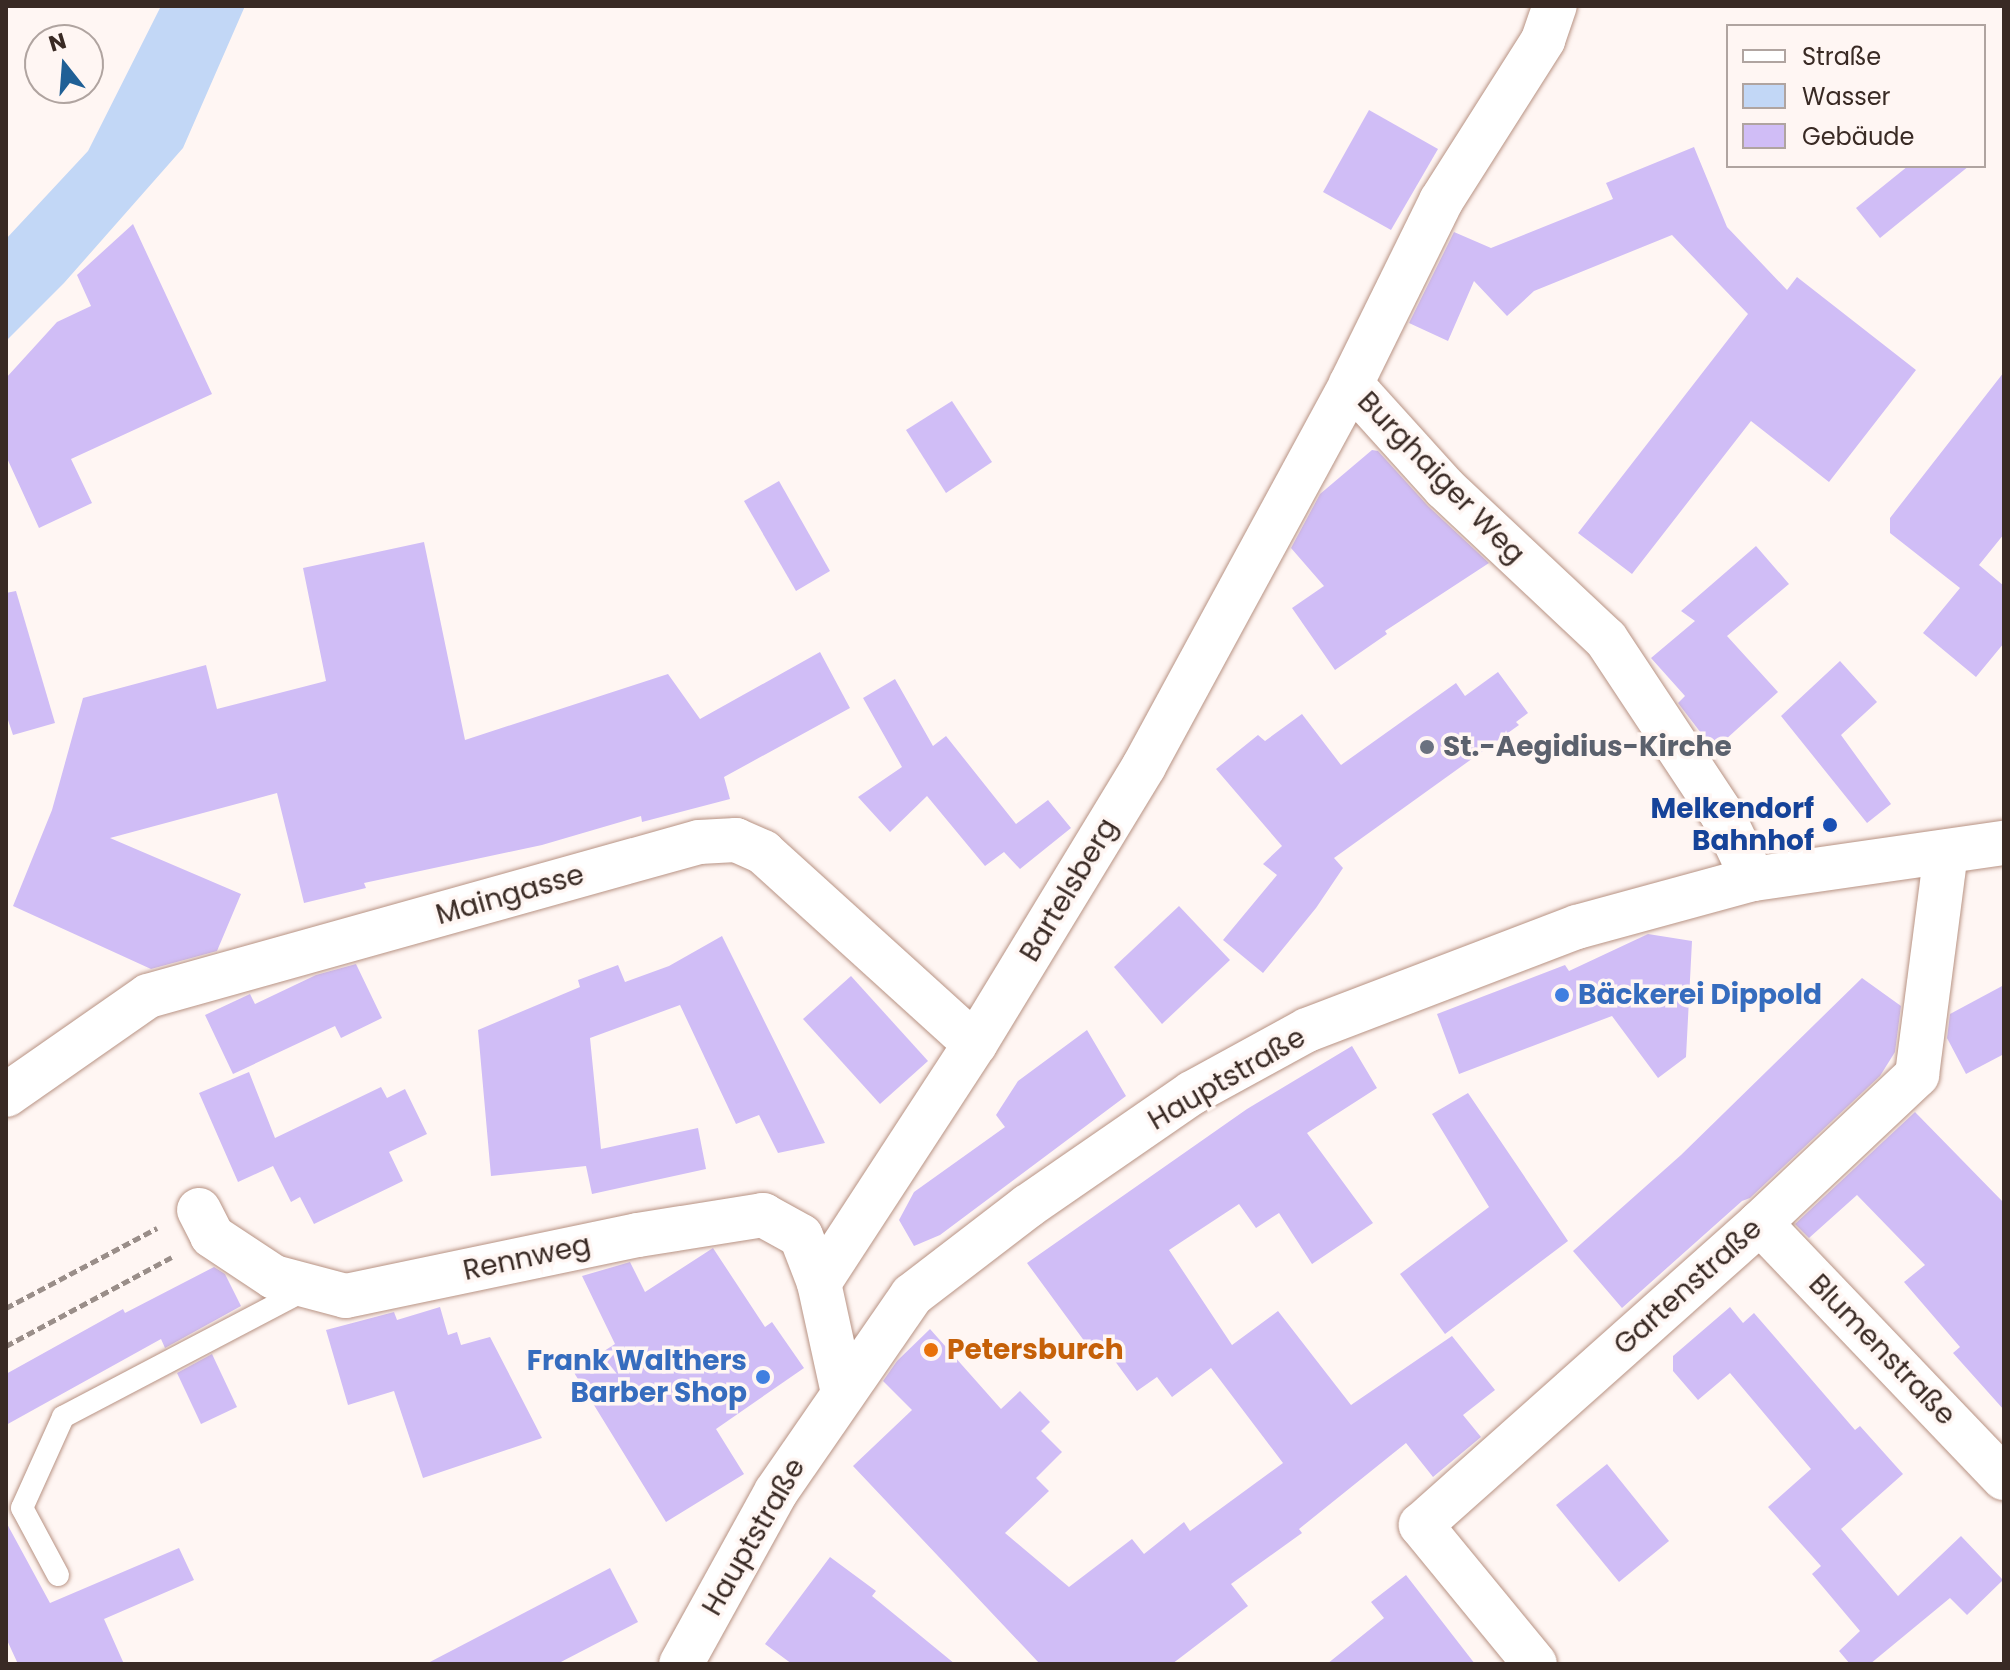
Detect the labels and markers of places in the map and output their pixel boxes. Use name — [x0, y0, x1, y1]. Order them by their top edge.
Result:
place label: St.-Aegidius-Kirche — [1443, 730, 1732, 764]
marker: St.-Aegidius-Kirche — [1418, 738, 1436, 756]
place label: Melkendorf Bahnhof — [1650, 792, 1814, 858]
marker: Melkendorf Bahnhof — [1821, 816, 1839, 834]
place label: Bäckerei Dippold — [1578, 978, 1822, 1012]
marker: Bäckerei Dippold — [1553, 986, 1571, 1004]
place label: Petersburch — [947, 1333, 1124, 1367]
marker: Petersburch — [922, 1341, 940, 1359]
place label: Frank Walthers Barber Shop — [527, 1344, 747, 1410]
marker: Frank Walthers Barber Shop — [754, 1368, 772, 1386]

